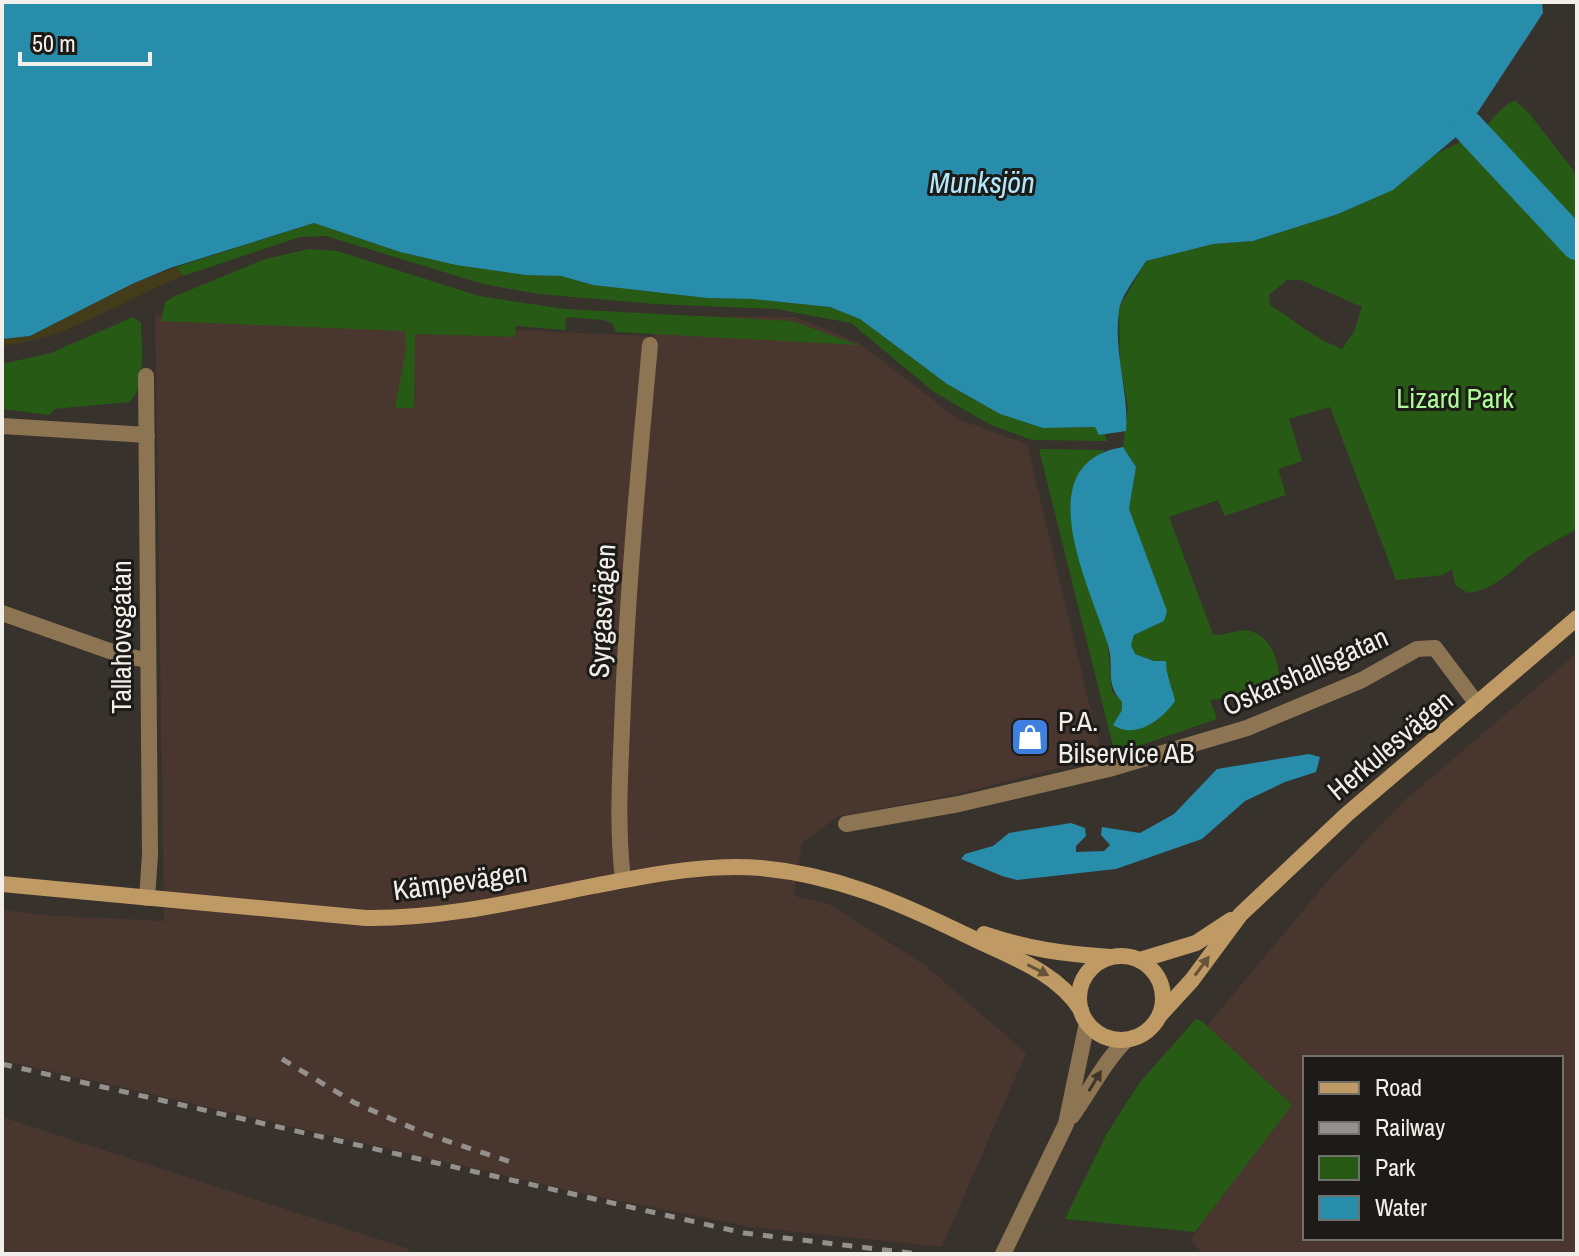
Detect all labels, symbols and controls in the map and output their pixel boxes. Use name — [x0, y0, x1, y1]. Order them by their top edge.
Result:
scale bar — [20, 16, 150, 66]
text: 50 m — [32, 27, 76, 59]
water label: Munksjön — [929, 162, 1035, 202]
park label: Lizard Park — [1396, 379, 1514, 417]
street label: Syrgasvägen — [580, 543, 624, 679]
street label: Tallahovsgatan — [102, 560, 140, 714]
street label: Oskarshallsgatan — [1216, 618, 1394, 724]
street label: Herkulesvägen — [1319, 681, 1461, 809]
place label: P.A. Bilservice AB — [1058, 702, 1195, 772]
shop icon: P.A. Bilservice AB — [1009, 716, 1051, 758]
street label: Kämpevägen — [390, 853, 530, 909]
one-way arrow — [1193, 956, 1209, 977]
one-way arrow — [1027, 964, 1050, 977]
legend — [1303, 1056, 1563, 1240]
one-way arrow — [1088, 1070, 1102, 1092]
text: Road — [1375, 1071, 1422, 1103]
text: Railway — [1375, 1111, 1445, 1143]
text: Park — [1375, 1151, 1416, 1183]
text: Water — [1375, 1191, 1427, 1223]

